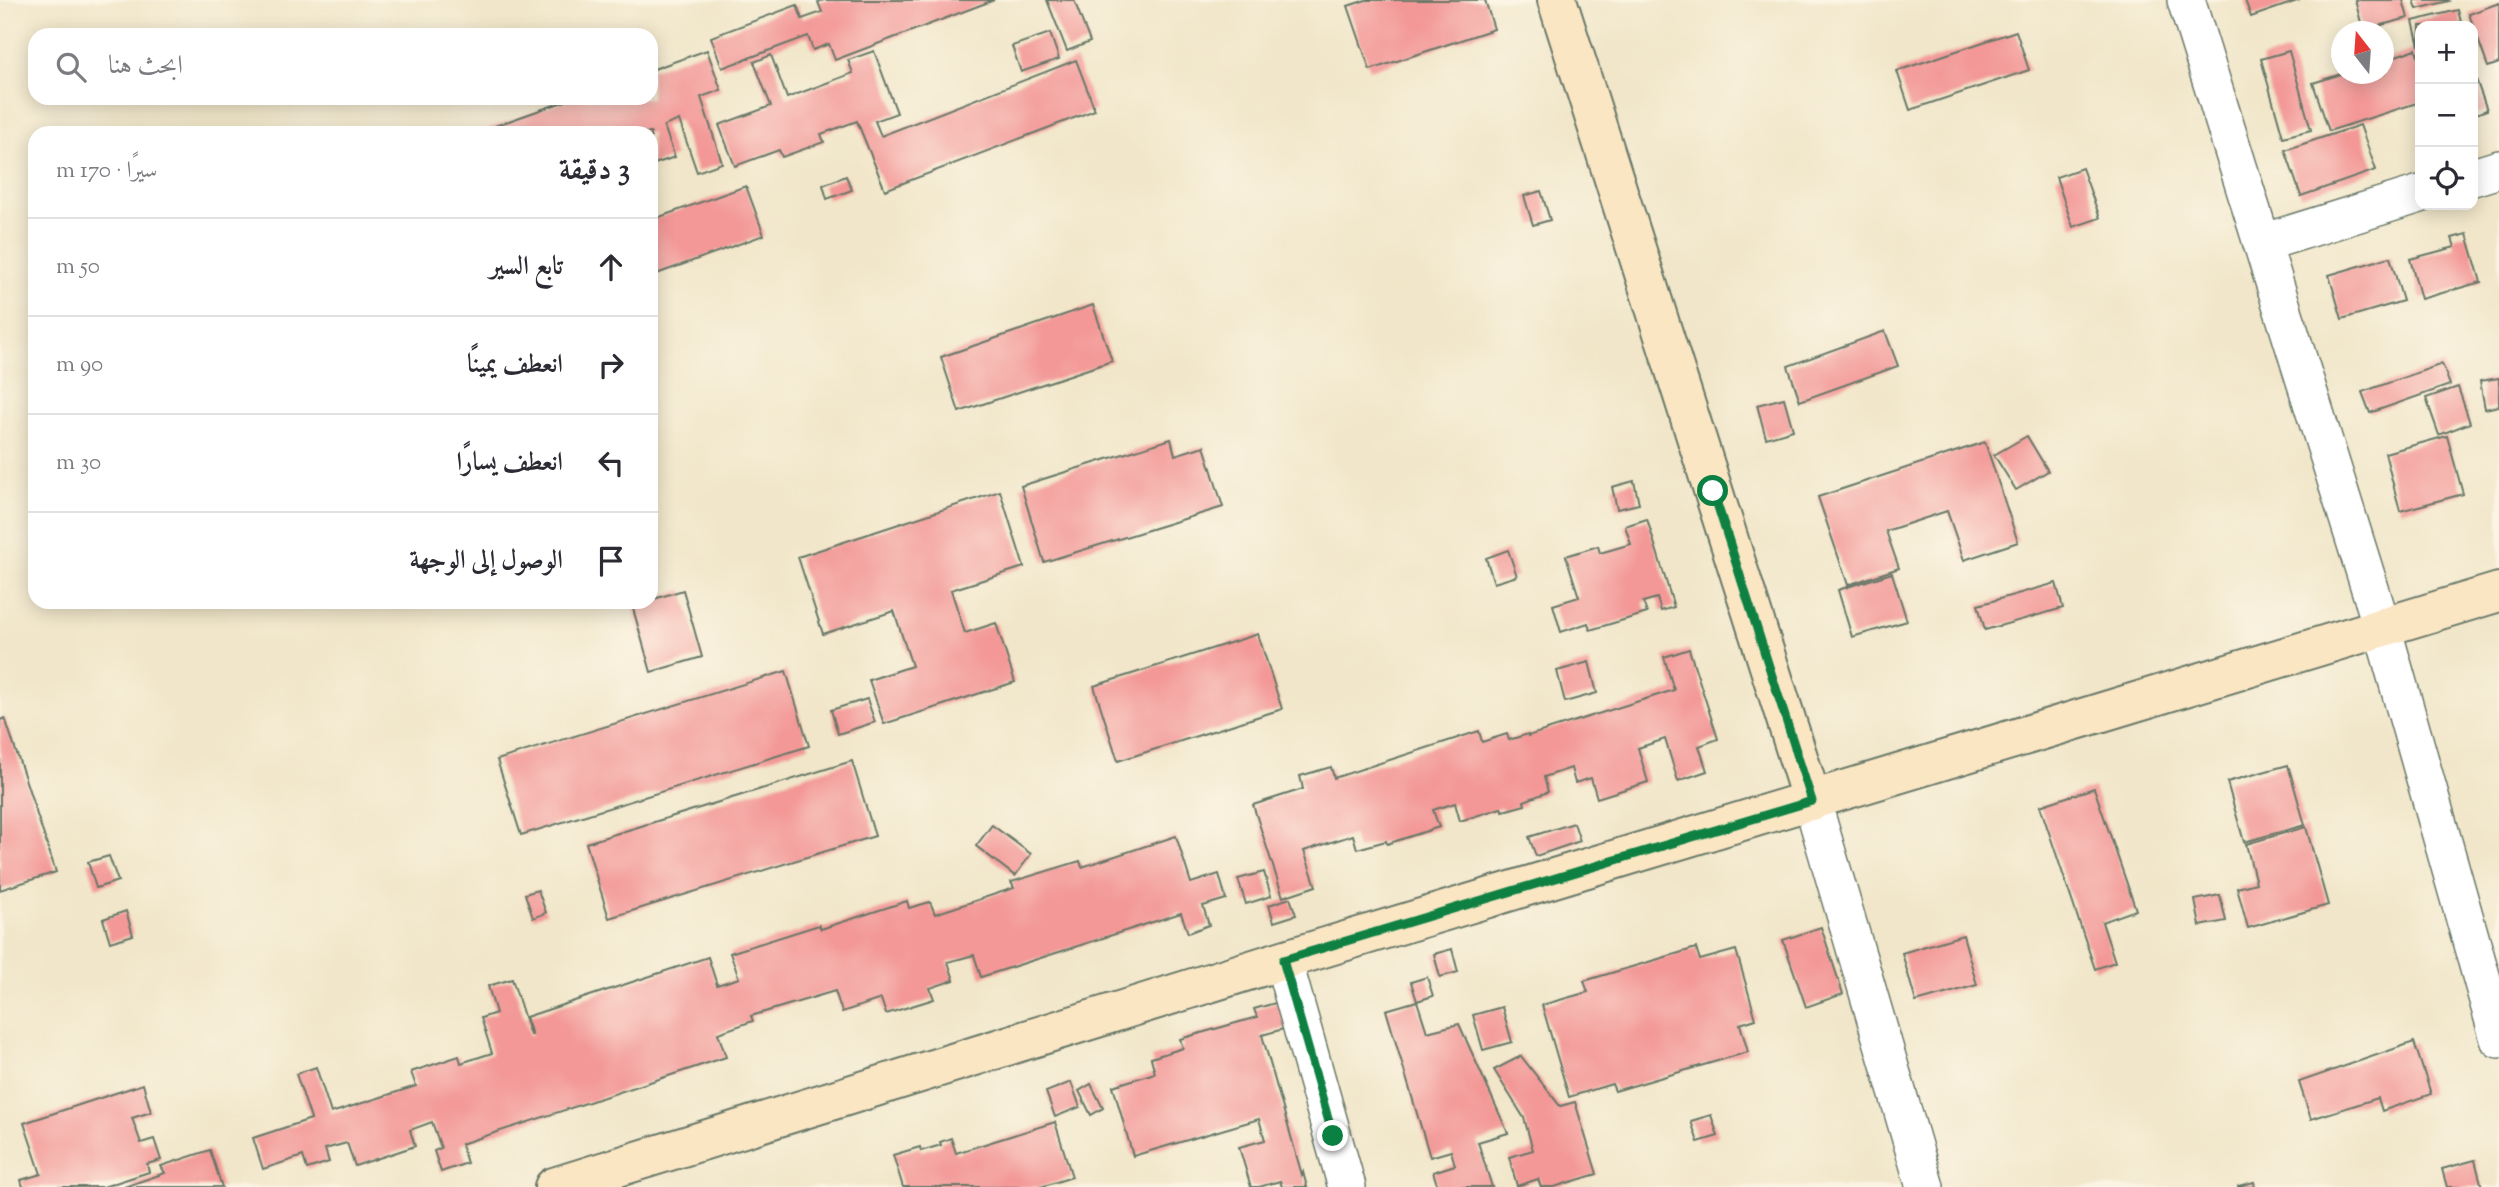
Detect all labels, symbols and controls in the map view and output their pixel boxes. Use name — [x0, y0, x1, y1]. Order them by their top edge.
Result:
north arrow — [2331, 21, 2394, 84]
map controls — [2415, 21, 2478, 210]
button: + — [2415, 21, 2478, 84]
search box — [28, 28, 658, 105]
icon: search — [52, 48, 90, 86]
text: ابحث هنا — [108, 48, 183, 85]
button: − — [2415, 84, 2478, 147]
button: locate — [2415, 147, 2478, 210]
text: 3 دقيقة — [559, 150, 630, 193]
text: سيرًا · 170 m — [56, 155, 157, 188]
icon: ahead — [592, 248, 630, 286]
text: تابع السير — [490, 249, 563, 286]
text: 50 m — [56, 251, 100, 284]
icon: right — [592, 346, 630, 384]
text: انعطف يمينًا — [467, 347, 563, 384]
text: 90 m — [56, 349, 103, 382]
icon: left — [592, 444, 630, 482]
text: انعطف يسارًا — [456, 445, 563, 482]
text: 30 m — [56, 447, 101, 480]
route start — [1697, 475, 1728, 506]
icon: arrive — [592, 542, 630, 580]
text: الوصول إلى الوجهة — [409, 543, 563, 580]
route end — [1317, 1120, 1348, 1151]

